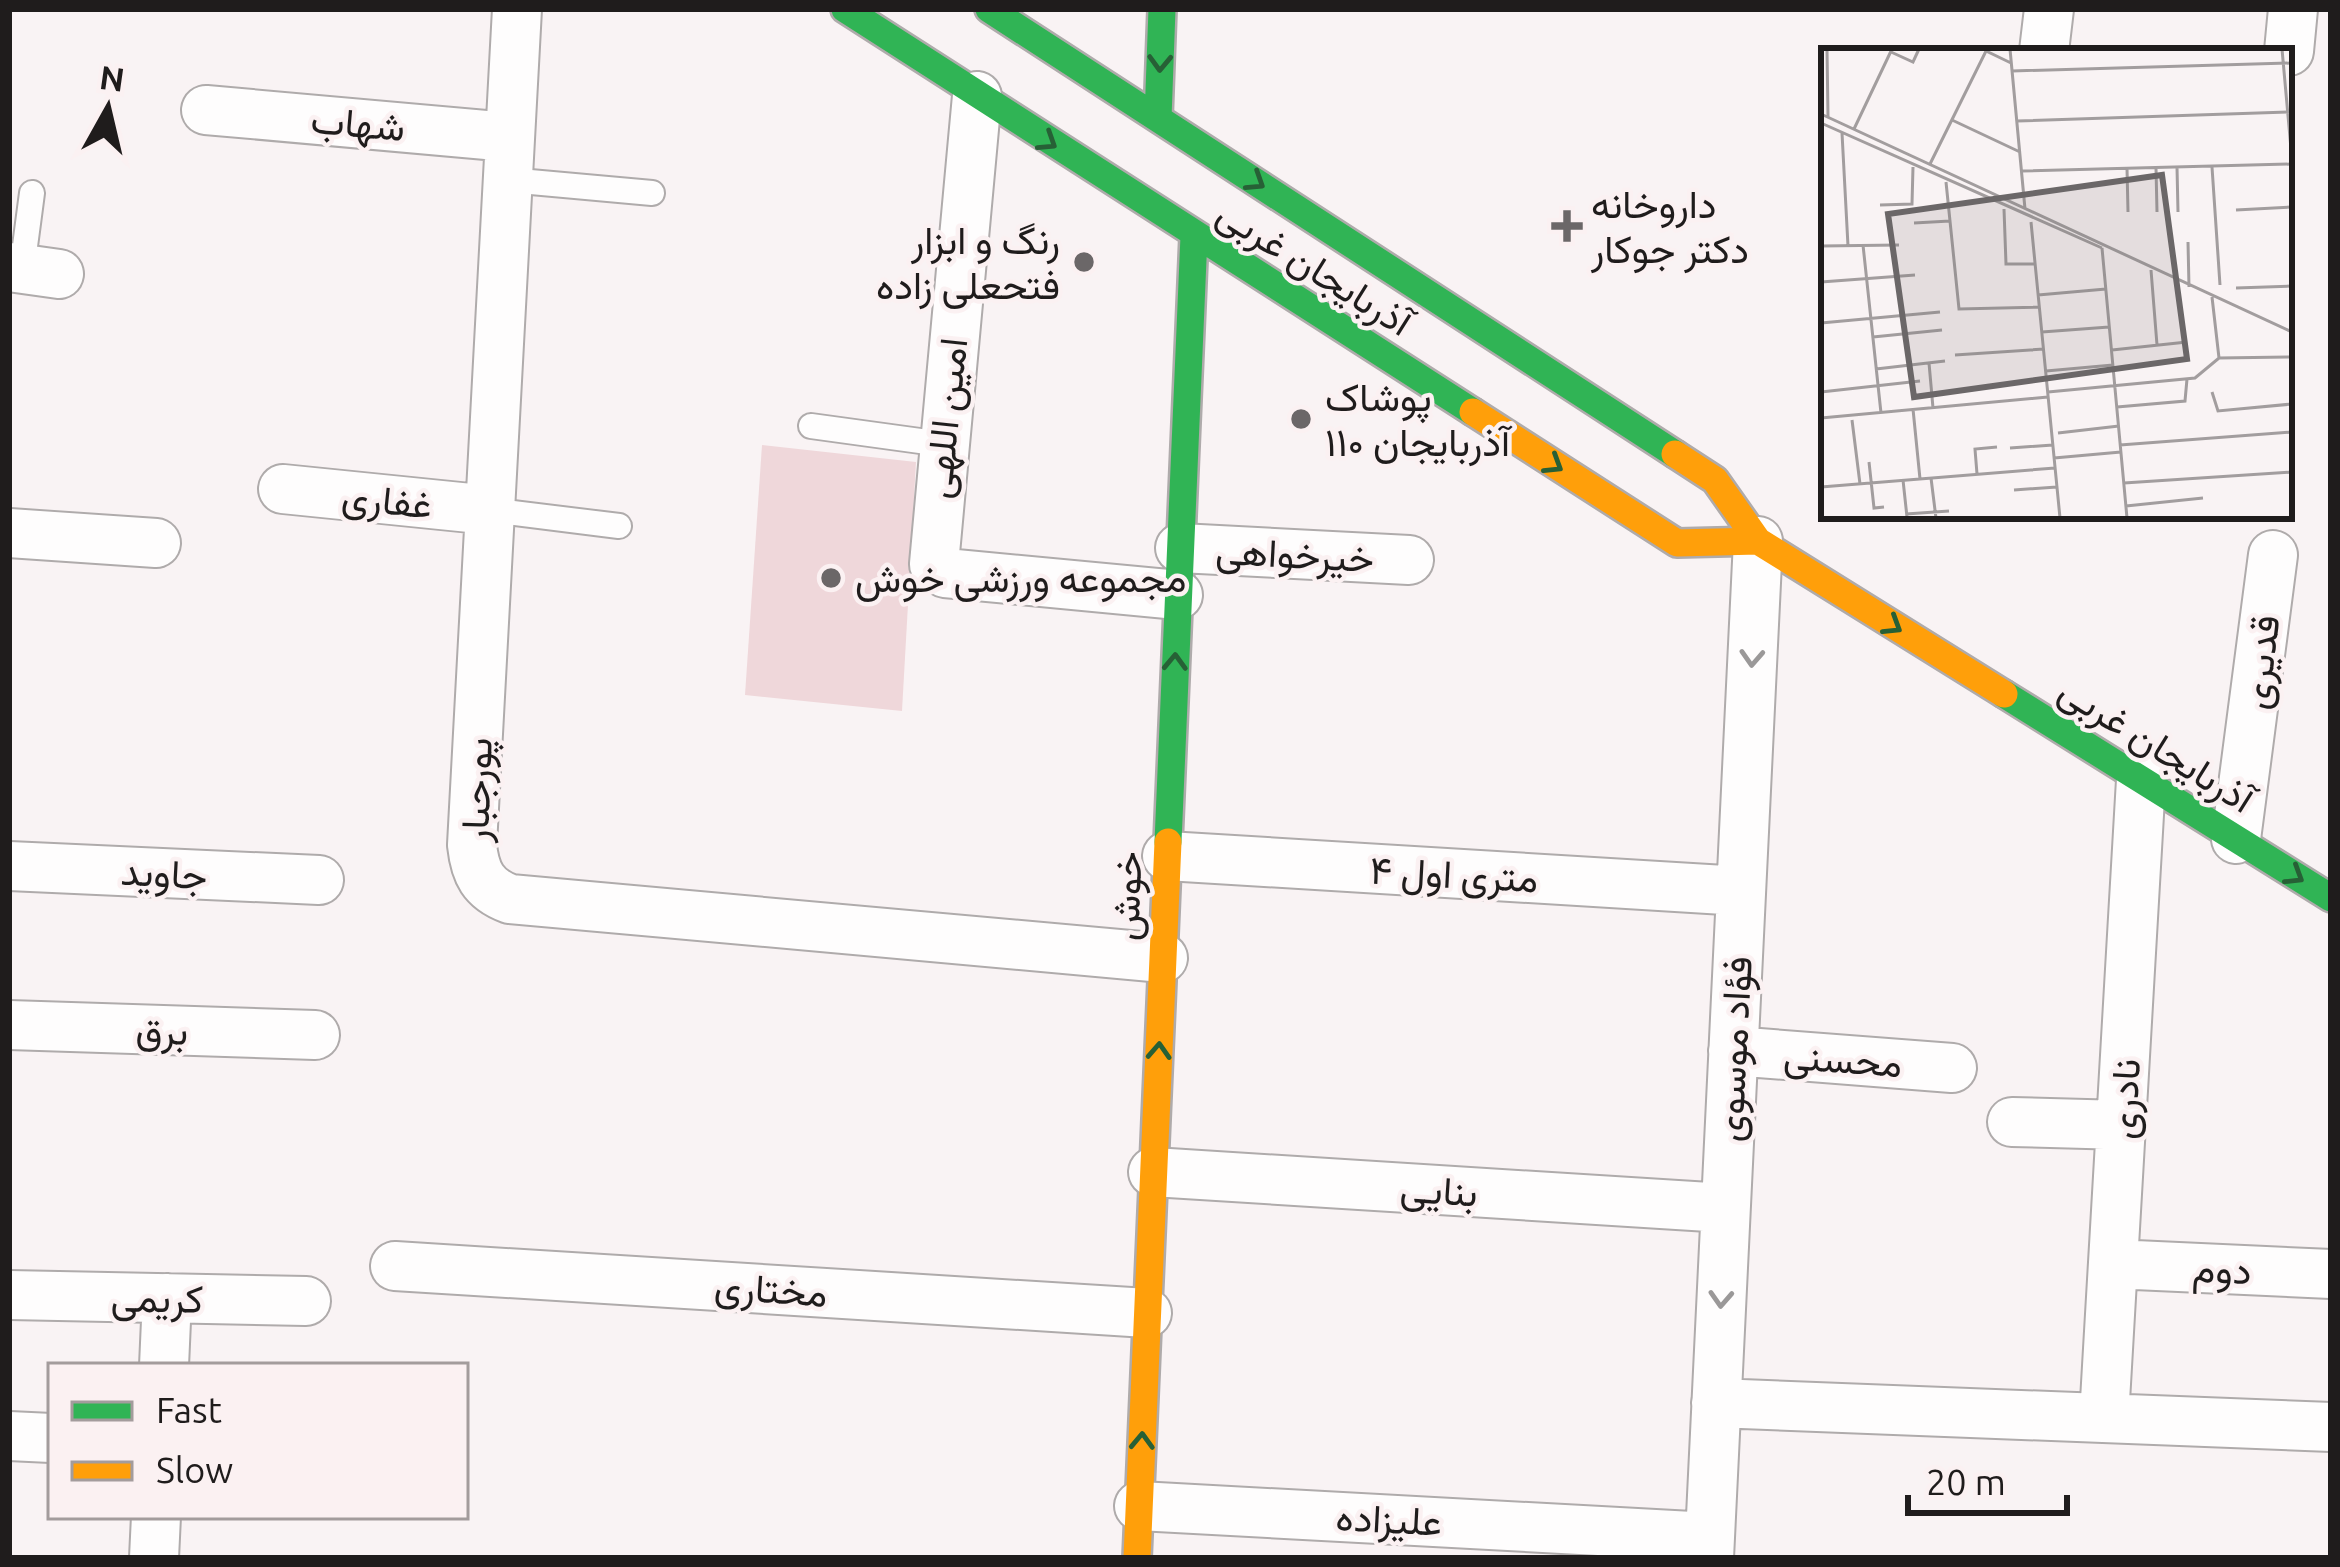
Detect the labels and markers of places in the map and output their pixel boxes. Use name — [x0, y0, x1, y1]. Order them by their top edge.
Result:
place label: داروخانه دکتر جوکار — [1590, 182, 1749, 274]
marker: داروخانه دکتر جوکار — [1554, 213, 1580, 239]
place label: رنگ و ابزار فتحعلی زاده — [876, 218, 1060, 310]
marker: رنگ و ابزار فتحعلی زاده — [1071, 249, 1097, 275]
place label: پوشاک آذربایجان ۱۱۰ — [1325, 375, 1513, 467]
marker: پوشاک آذربایجان ۱۱۰ — [1288, 406, 1314, 432]
place label: مجموعه ورزشی خوش — [855, 556, 1187, 603]
marker: مجموعه ورزشی خوش — [818, 565, 844, 591]

